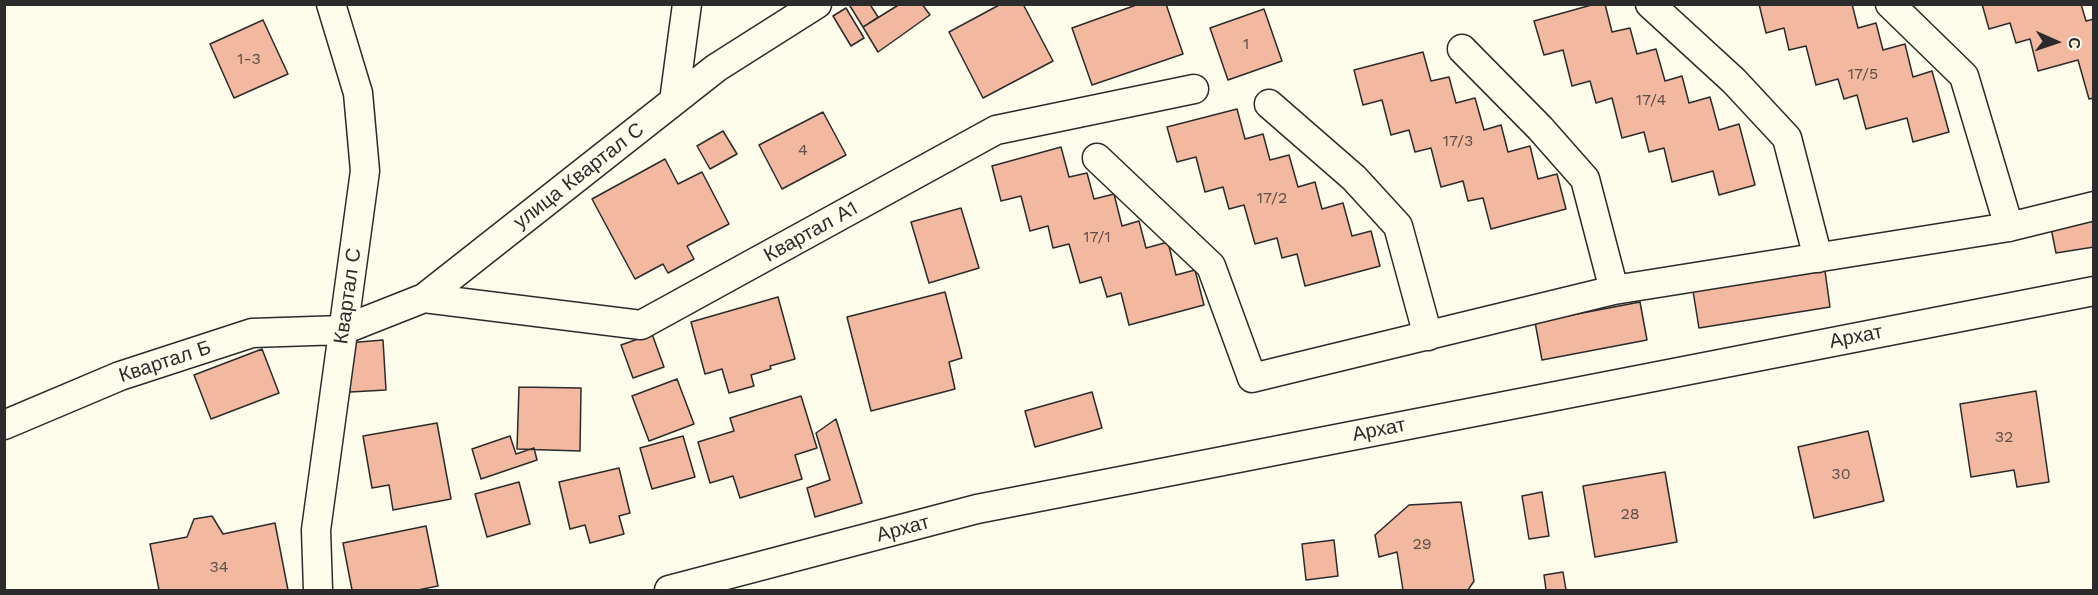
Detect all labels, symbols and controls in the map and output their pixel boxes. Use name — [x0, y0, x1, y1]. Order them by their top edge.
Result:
north arrow — [2026, 12, 2086, 72]
house number: 1 — [1243, 34, 1249, 54]
text: С — [2065, 37, 2084, 49]
house number: 1-3 — [237, 49, 261, 69]
house number: 17/5 — [1848, 64, 1878, 84]
house number: 17/4 — [1636, 90, 1666, 110]
street label: улица Квартал С — [509, 118, 649, 234]
house number: 17/3 — [1443, 131, 1473, 151]
house number: 4 — [798, 140, 808, 160]
house number: 17/2 — [1257, 188, 1287, 208]
street label: Квартал А1 — [760, 196, 862, 268]
house number: 17/1 — [1083, 227, 1111, 247]
street label: Квартал С — [329, 246, 367, 346]
street label: Архат — [1827, 320, 1885, 354]
street label: Квартал Б — [116, 336, 214, 388]
street label: Архат — [1350, 413, 1408, 447]
house number: 32 — [1995, 427, 2013, 447]
house number: 30 — [1831, 464, 1851, 484]
house number: 28 — [1620, 504, 1640, 524]
street label: Архат — [874, 510, 932, 548]
house number: 29 — [1412, 534, 1432, 554]
house number: 34 — [209, 557, 229, 577]

